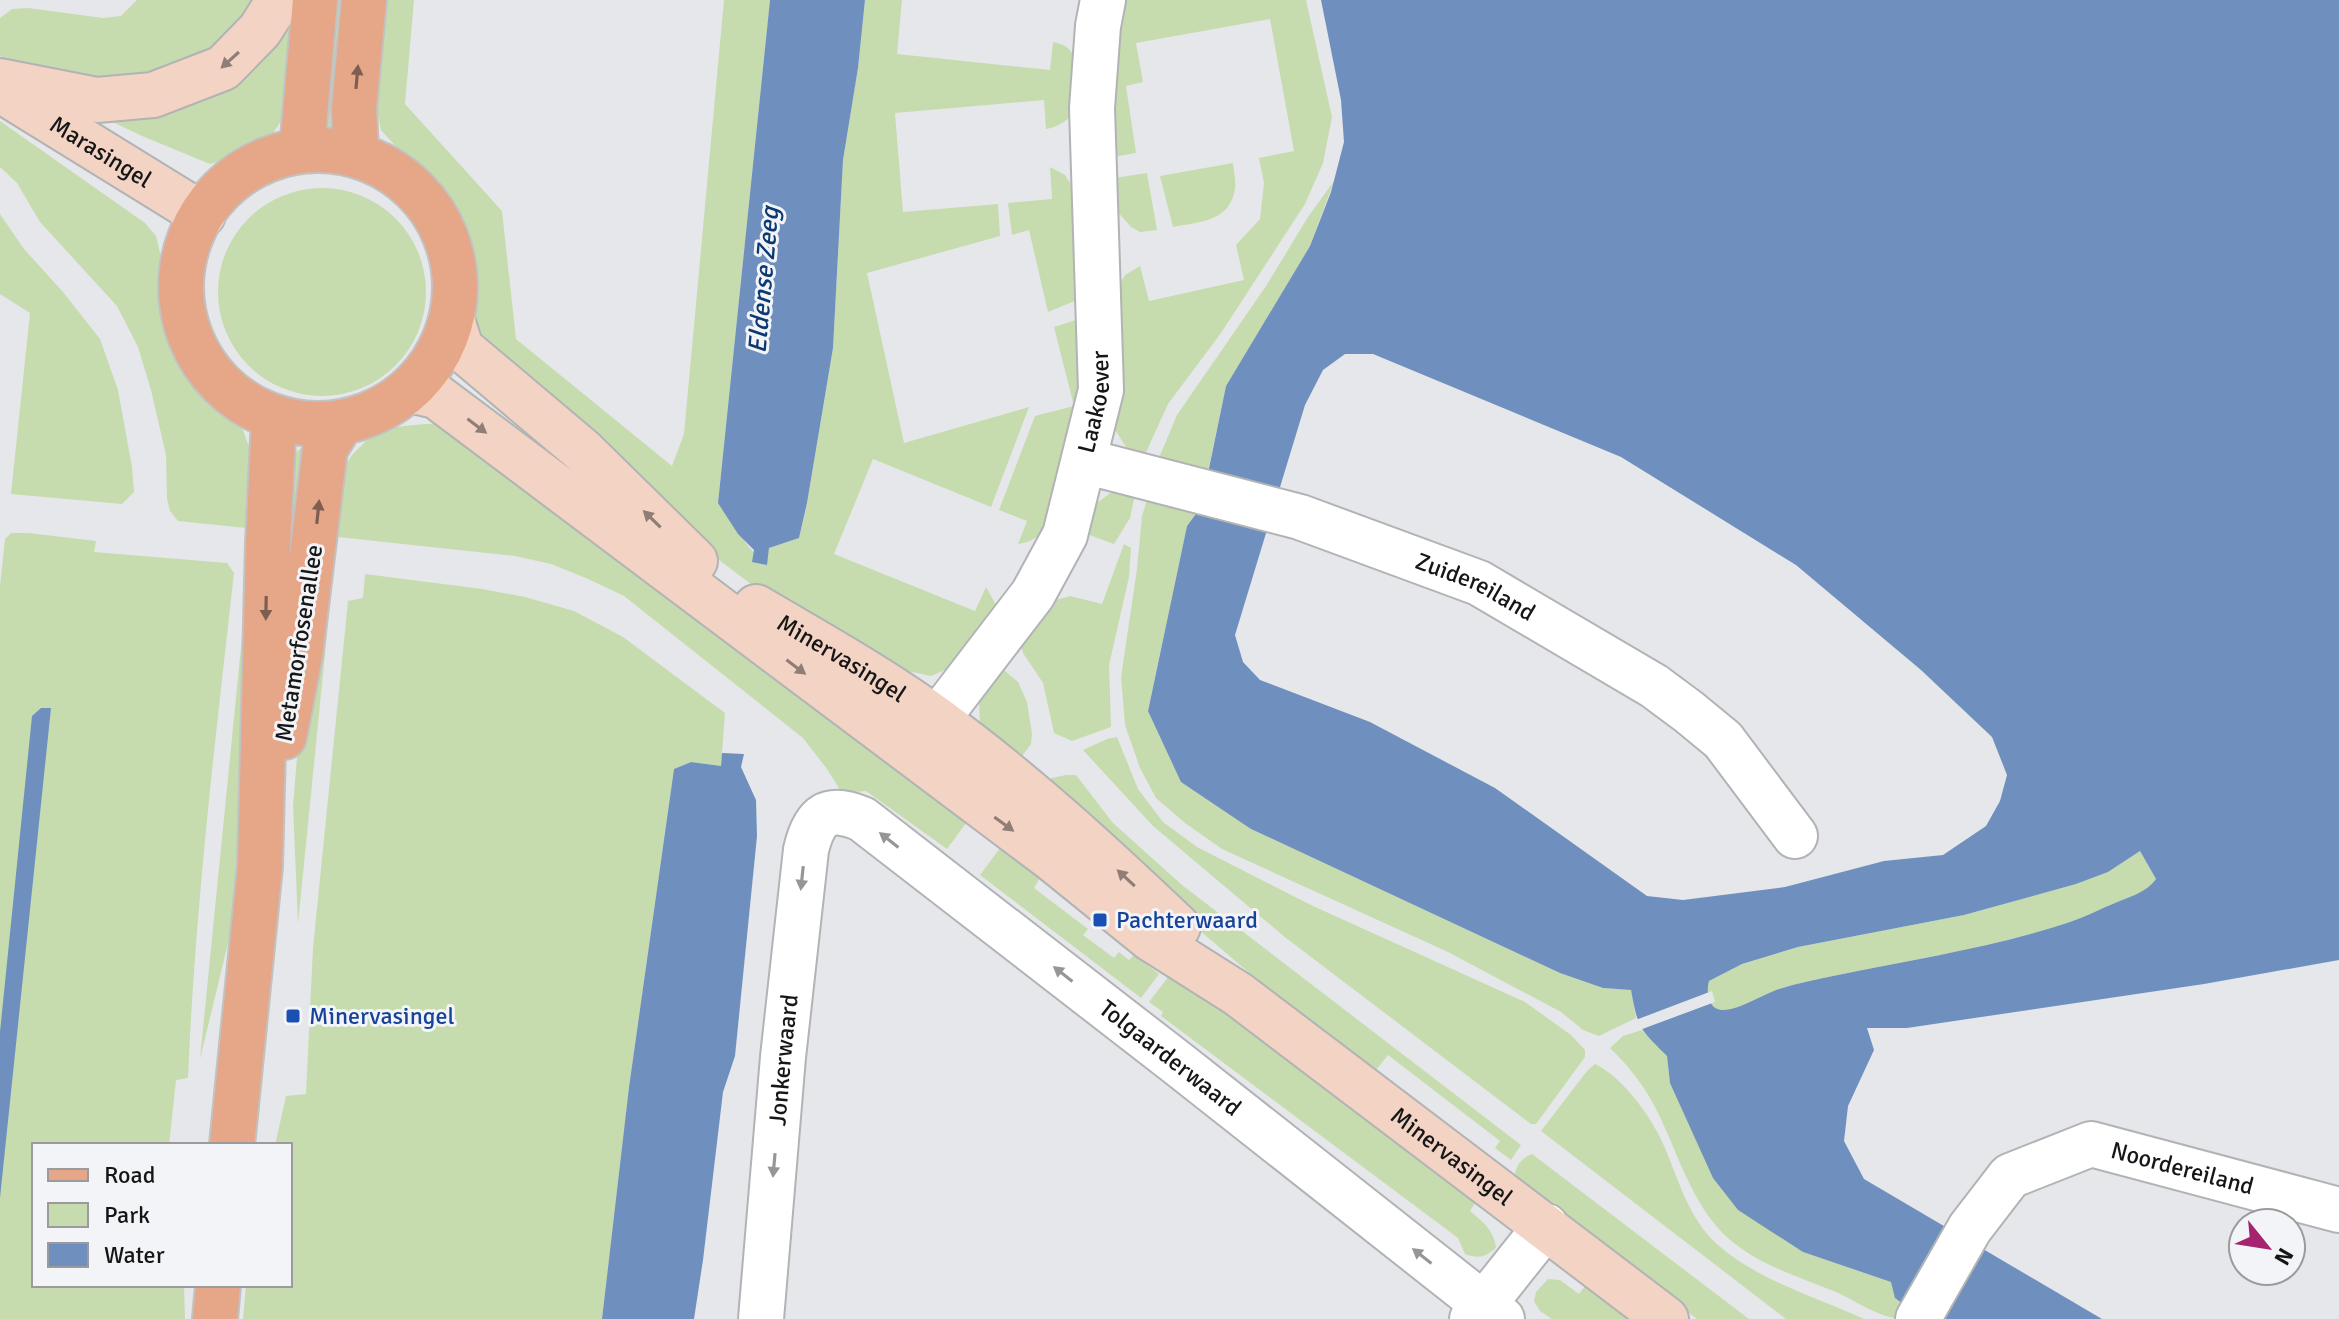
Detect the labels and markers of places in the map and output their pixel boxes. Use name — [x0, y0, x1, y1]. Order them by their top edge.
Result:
place label: Pachterwaard — [1116, 905, 1258, 935]
marker: Pachterwaard — [1091, 911, 1109, 929]
place label: Minervasingel — [309, 1001, 454, 1031]
marker: Minervasingel — [284, 1007, 302, 1025]

